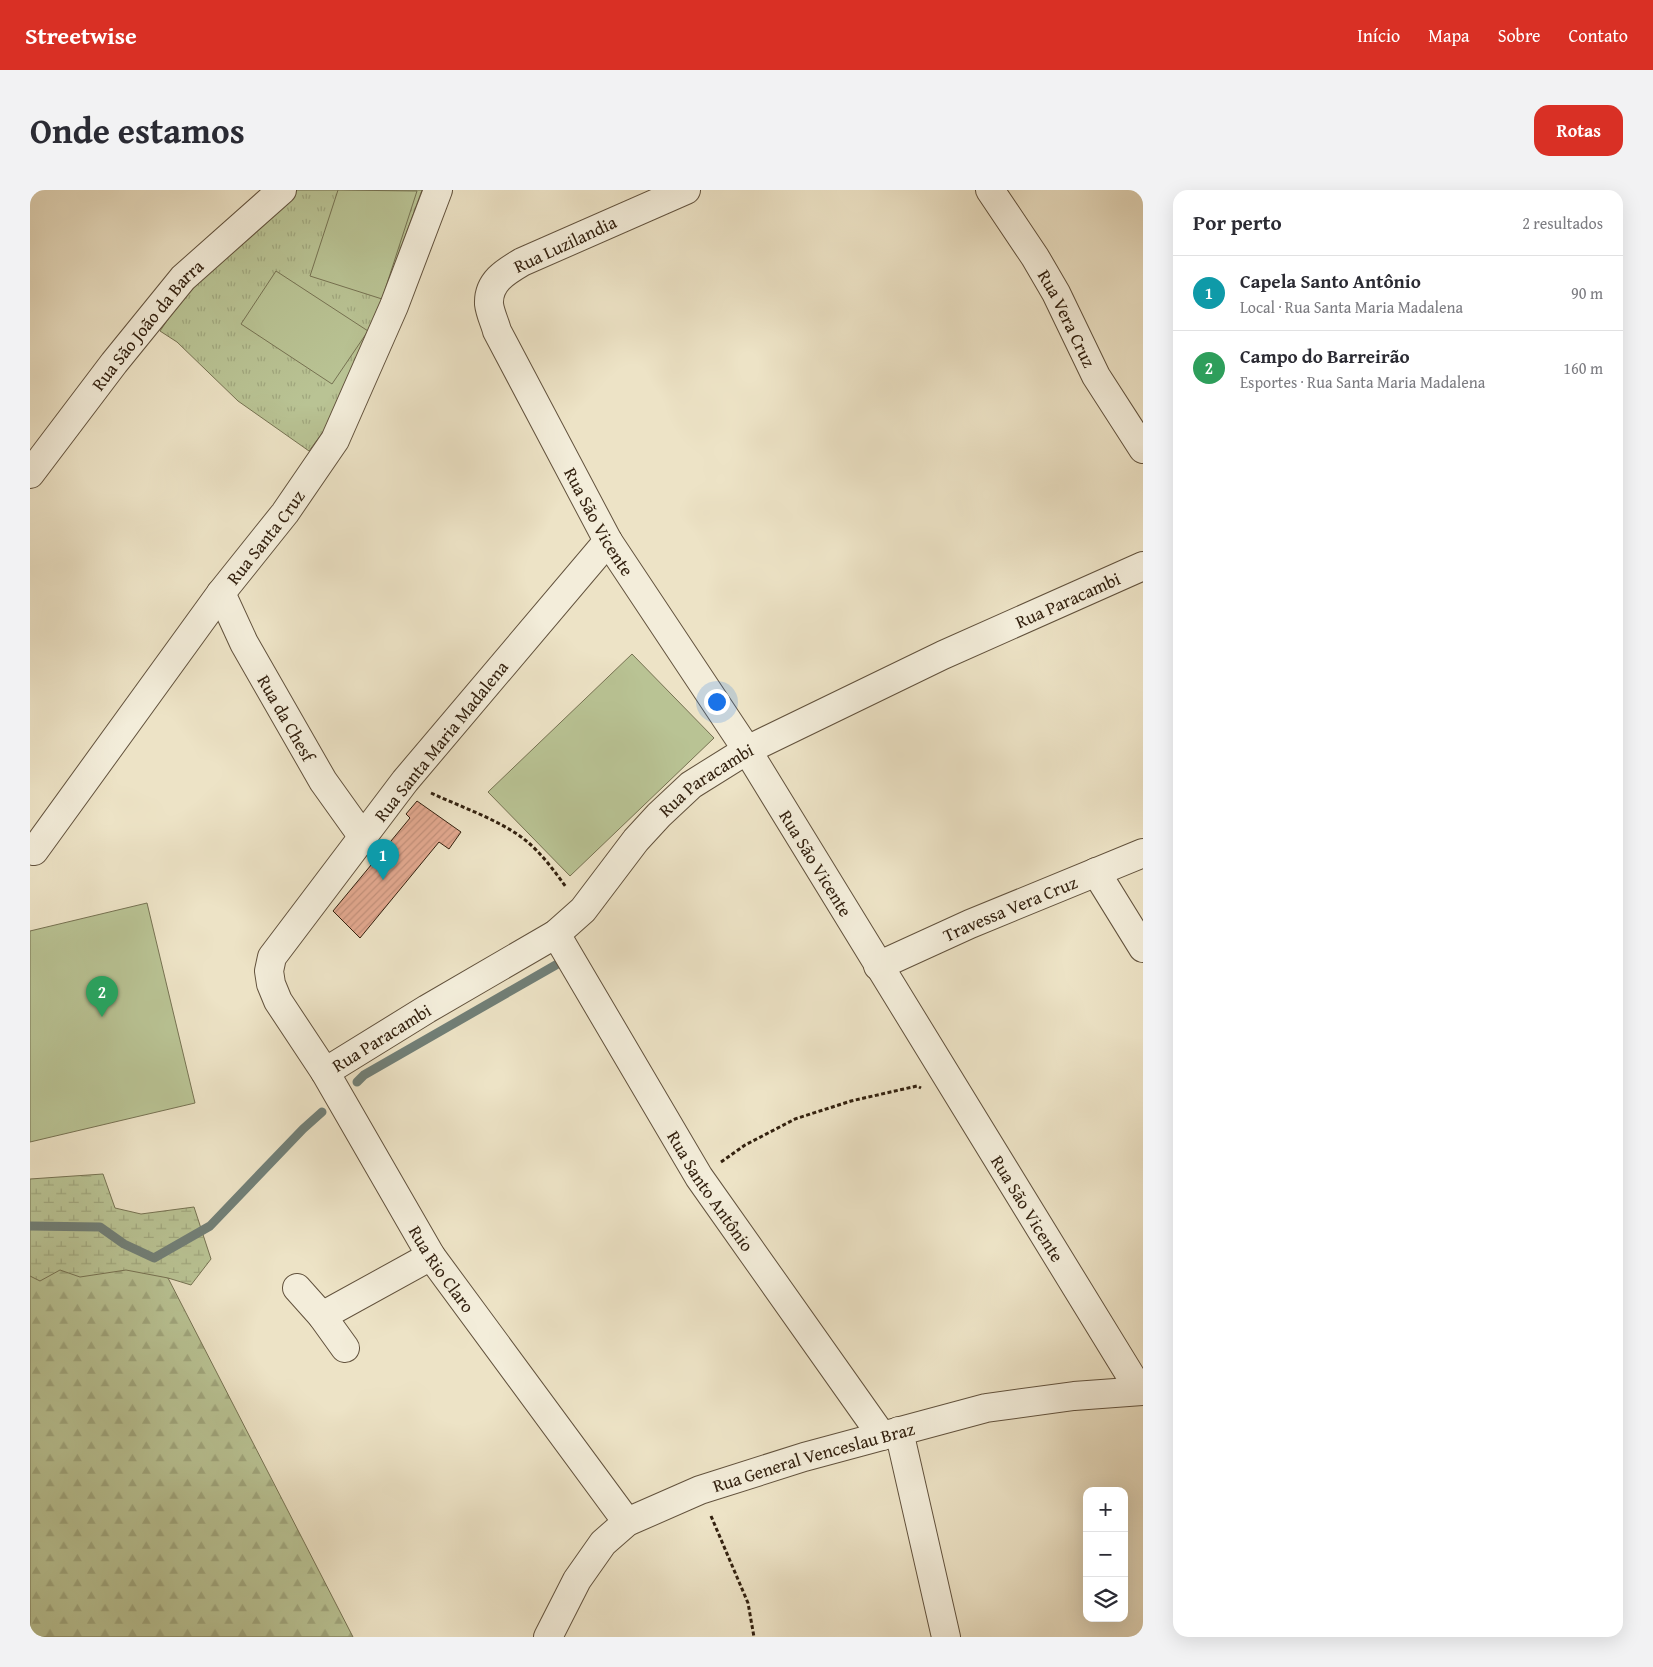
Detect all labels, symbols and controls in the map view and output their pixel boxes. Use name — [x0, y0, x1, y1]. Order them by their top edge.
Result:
text: Streetwise — [25, 18, 137, 53]
text: Início — [1357, 22, 1400, 49]
text: Mapa — [1428, 22, 1470, 49]
text: Sobre — [1498, 22, 1541, 49]
text: Contato — [1569, 22, 1628, 49]
text: Onde estamos — [30, 105, 245, 156]
button: Rotas — [1534, 105, 1623, 156]
text: Por perto — [1193, 207, 1282, 238]
street label: Rua Luzilandia — [509, 208, 621, 280]
text: 2 resultados — [1522, 211, 1603, 235]
street label: Rua São João da Barra — [85, 252, 210, 396]
street label: Rua Vera Cruz — [1031, 264, 1103, 372]
text: Capela Santo Antônio — [1240, 267, 1421, 295]
text: 1 — [1205, 281, 1213, 305]
text: 90 m — [1571, 281, 1603, 305]
text: Local · Rua Santa Maria Madalena — [1240, 295, 1463, 319]
text: Campo do Barreirão — [1240, 342, 1410, 370]
text: 2 — [1205, 356, 1213, 380]
text: 160 m — [1563, 356, 1603, 380]
text: Esportes · Rua Santa Maria Madalena — [1240, 370, 1485, 394]
street label: Rua São Vicente — [558, 462, 641, 581]
street label: Rua Santa Cruz — [220, 484, 311, 590]
street label: Rua Paracambi — [1011, 564, 1124, 635]
street label: Rua Santa Maria Madalena — [367, 654, 515, 827]
street label: Rua da Chesf — [251, 669, 323, 768]
your location — [704, 689, 730, 715]
street label: Rua Paracambi — [652, 736, 758, 823]
street label: Rua São Vicente — [773, 804, 859, 922]
pin: 1 — [367, 839, 399, 880]
street label: Travessa Vera Cruz — [938, 868, 1081, 948]
pin: 2 — [86, 976, 118, 1017]
street label: Rua Paracambi — [326, 996, 436, 1078]
street label: Rua Santo Antônio — [661, 1125, 761, 1257]
street label: Rua São Vicente — [985, 1149, 1071, 1267]
street label: Rua Rio Claro — [402, 1220, 482, 1318]
street label: Rua General Venceslau Braz — [709, 1414, 917, 1499]
map controls — [1083, 1487, 1128, 1622]
button: + — [1083, 1487, 1128, 1532]
button: − — [1083, 1532, 1128, 1577]
button: layers — [1083, 1577, 1128, 1622]

